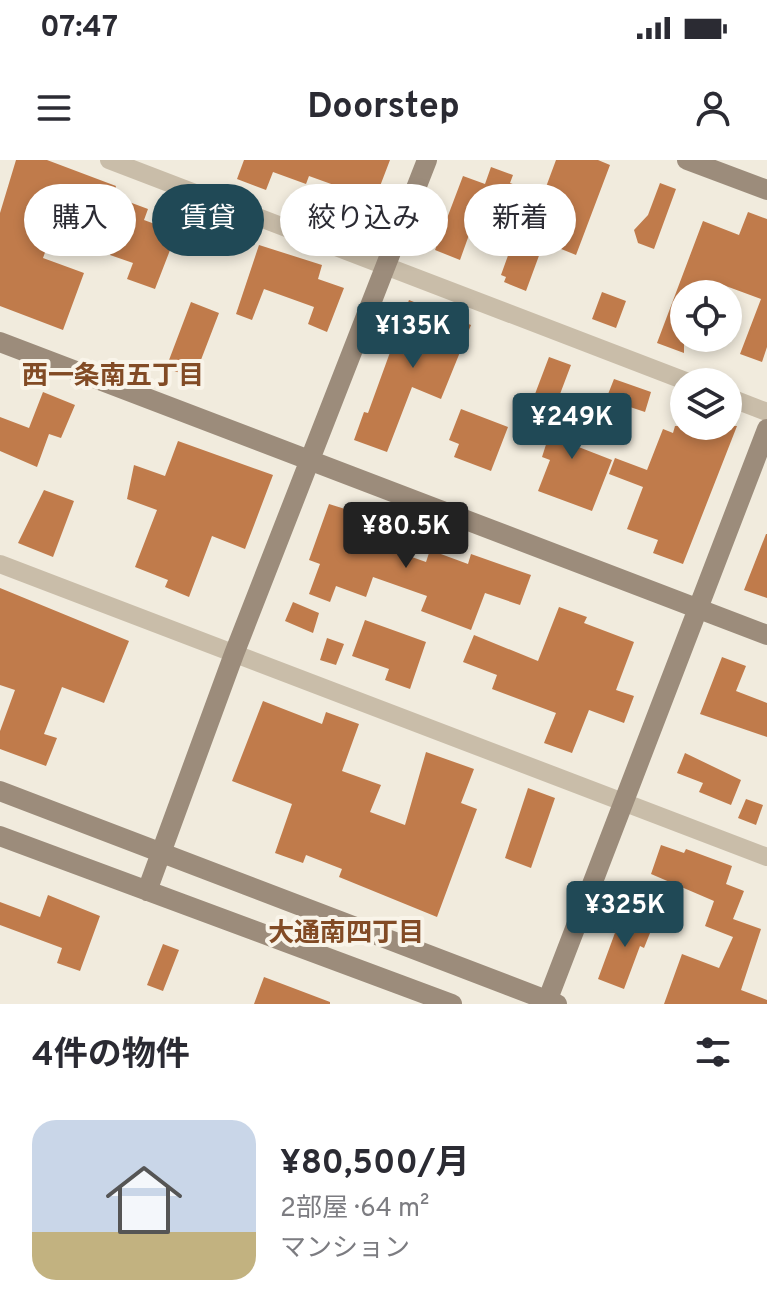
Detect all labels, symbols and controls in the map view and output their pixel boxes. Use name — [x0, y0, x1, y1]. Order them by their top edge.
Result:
text: 07:47 — [40, 10, 118, 47]
text: Doorstep — [307, 85, 460, 131]
icon: menu — [32, 86, 76, 130]
icon: person — [691, 86, 735, 130]
chip: 購入 — [24, 184, 136, 256]
chip: 賃貸 — [152, 184, 264, 256]
chip: 絞り込み — [280, 184, 448, 256]
chip: 新着 — [464, 184, 576, 256]
map controls — [670, 280, 742, 440]
button: locate — [670, 280, 742, 352]
pin: ¥135K — [357, 302, 469, 370]
text: ¥135K — [375, 311, 451, 344]
district label: 西一条南五丁目 — [22, 361, 204, 394]
button: layers — [670, 368, 742, 440]
pin: ¥249K — [516, 393, 628, 461]
text: ¥249K — [531, 402, 613, 435]
pin: ¥80.5K — [341, 502, 471, 570]
text: ¥80.5K — [361, 511, 451, 544]
pin: ¥325K — [569, 881, 681, 949]
text: ¥325K — [584, 890, 666, 923]
district label: 大通南四丁目 — [268, 918, 424, 951]
icon: filters — [691, 1030, 735, 1074]
text: 4件の物件 — [32, 1035, 190, 1078]
text: ¥80,500/月 — [280, 1143, 470, 1186]
icon: home — [96, 1152, 192, 1248]
text: 2部屋 · 64 m² — [280, 1193, 429, 1226]
text: マンション — [280, 1233, 410, 1266]

